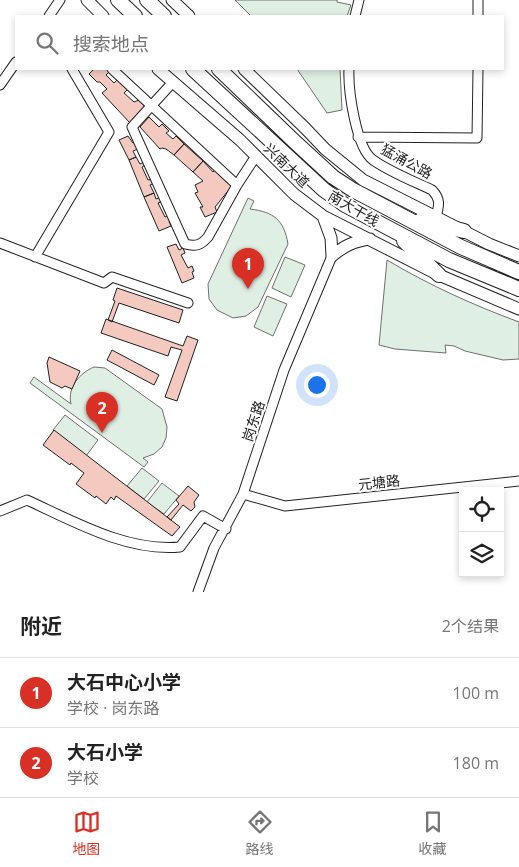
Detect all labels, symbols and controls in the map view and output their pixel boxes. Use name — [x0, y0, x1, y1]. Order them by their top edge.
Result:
search box — [15, 15, 504, 70]
icon: search — [33, 29, 61, 57]
text: 搜索地点 — [73, 31, 149, 57]
street label: 兴南大道 — [260, 139, 314, 191]
street label: 猛涌公路 — [378, 139, 436, 183]
street label: 南大干线 — [325, 186, 383, 230]
pin: 1 — [232, 248, 264, 289]
your location — [304, 372, 330, 398]
pin: 2 — [86, 392, 118, 433]
street label: 岗东路 — [237, 398, 269, 444]
street label: 元塘路 — [357, 470, 401, 494]
map controls — [459, 487, 504, 577]
button: locate — [459, 487, 504, 532]
button: layers — [459, 532, 504, 577]
text: 附近 — [20, 612, 62, 640]
text: 2个结果 — [442, 615, 499, 637]
text: 大石中心小学 — [67, 669, 181, 695]
text: 1 — [31, 682, 41, 704]
text: 100 m — [453, 682, 499, 704]
text: 学校 · 岗东路 — [67, 697, 160, 719]
text: 大石小学 — [67, 739, 143, 765]
text: 2 — [31, 752, 41, 774]
text: 180 m — [453, 752, 499, 774]
text: 学校 — [67, 767, 99, 789]
tab: 地图 — [73, 808, 101, 858]
tab: 路线 — [246, 808, 274, 858]
tab: 收藏 — [419, 808, 447, 858]

